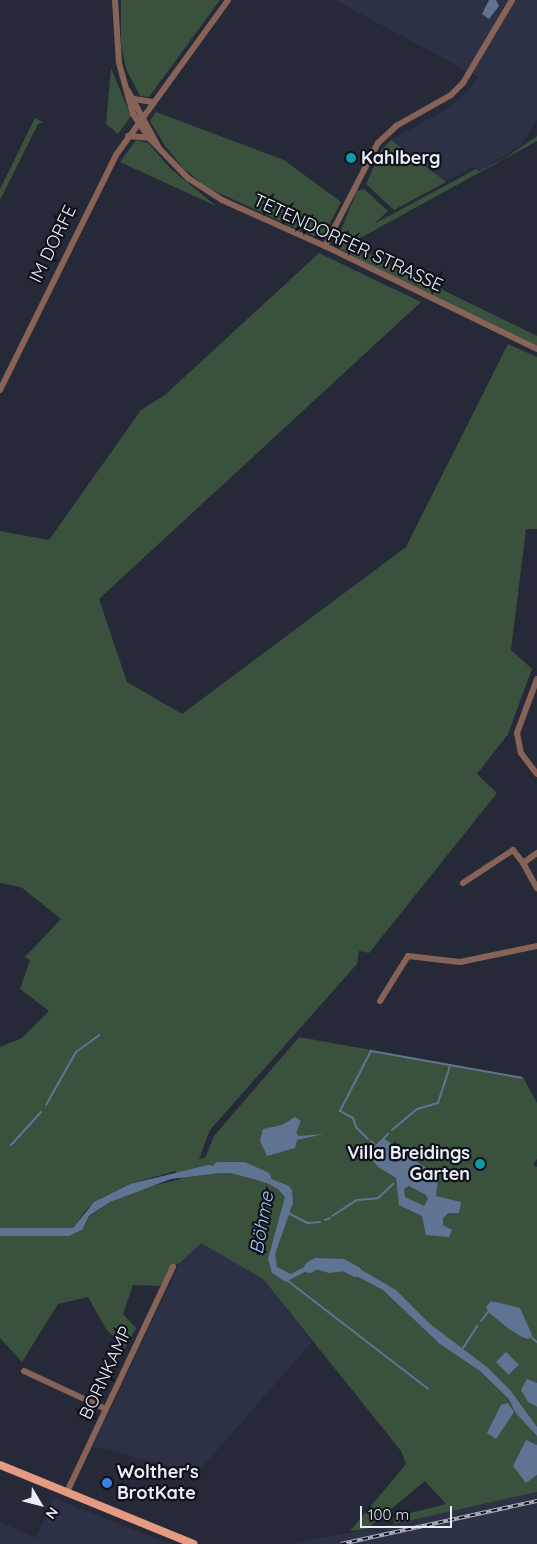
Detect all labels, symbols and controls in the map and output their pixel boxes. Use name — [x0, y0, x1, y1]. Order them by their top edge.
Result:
place label: Kahlberg — [361, 147, 440, 169]
marker: Kahlberg — [345, 152, 357, 164]
street label: TETENDORFER STRASSE — [250, 190, 446, 296]
street label: IM DORFE — [25, 202, 81, 286]
place label: Villa Breidings Garten — [347, 1143, 470, 1186]
marker: Villa Breidings Garten — [474, 1158, 486, 1170]
water label: Böhme — [245, 1190, 279, 1256]
street label: BORNKAMP — [75, 1323, 137, 1423]
place label: Wolther's BrotKate — [117, 1462, 199, 1505]
marker: Wolther's BrotKate — [101, 1477, 113, 1489]
north arrow — [15, 1479, 65, 1529]
scale bar — [362, 1496, 454, 1528]
text: N — [42, 1503, 62, 1523]
text: 100 m — [368, 1505, 409, 1524]

